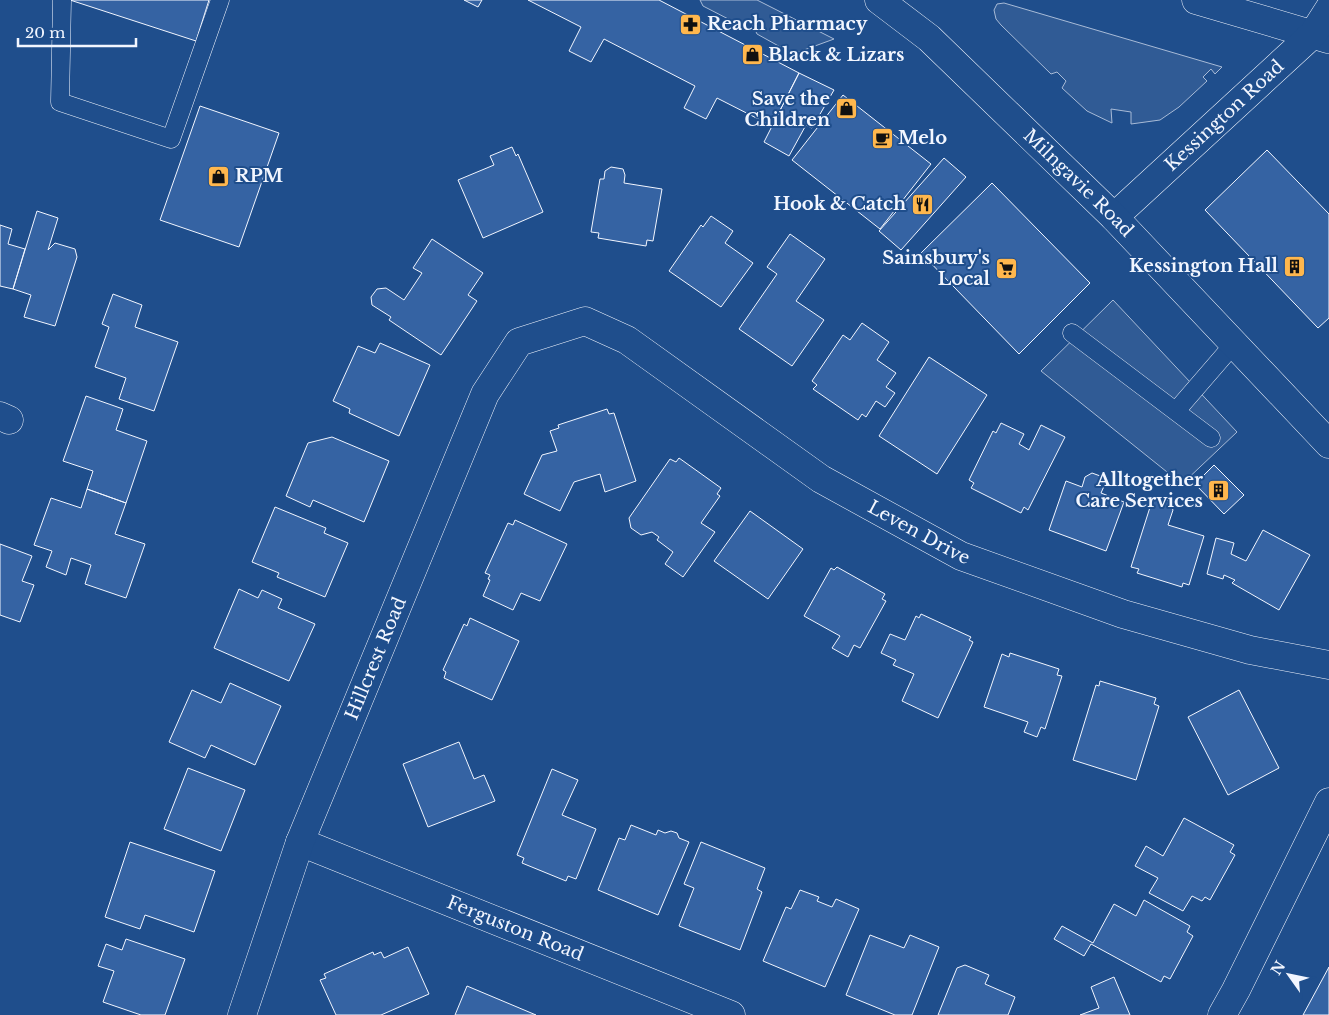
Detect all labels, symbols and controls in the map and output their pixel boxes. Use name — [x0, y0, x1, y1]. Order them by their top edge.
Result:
pharmacy icon: Reach Pharmacy — [679, 12, 703, 36]
place label: Reach Pharmacy — [707, 13, 868, 35]
scale bar — [18, 15, 135, 47]
text: 20 m — [25, 23, 65, 42]
shop icon: Black & Lizars — [740, 43, 764, 67]
place label: Black & Lizars — [768, 44, 904, 66]
street label: Kessington Road — [1160, 55, 1288, 176]
place label: Save the Children — [744, 88, 830, 131]
shop icon: Save the Children — [834, 97, 858, 121]
street label: Milngavie Road — [1019, 124, 1138, 241]
cafe icon: Melo — [870, 126, 894, 150]
place label: Melo — [898, 127, 947, 149]
shop icon: RPM — [207, 164, 231, 188]
place label: RPM — [235, 165, 284, 187]
restaurant icon: Hook & Catch — [910, 192, 934, 216]
place label: Hook & Catch — [773, 193, 906, 215]
place label: Sainsbury's Local — [882, 247, 991, 290]
building icon: Kessington Hall — [1282, 254, 1306, 278]
place label: Kessington Hall — [1129, 255, 1279, 277]
supermarket icon: Sainsbury's Local — [994, 256, 1018, 280]
place label: Alltogether Care Services — [1075, 469, 1203, 512]
building icon: Alltogether Care Services — [1207, 478, 1231, 502]
street label: Leven Drive — [864, 496, 973, 569]
street label: Hillcrest Road — [341, 594, 411, 723]
street label: Ferguston Road — [444, 891, 587, 966]
north arrow — [1264, 950, 1314, 1000]
text: N — [1267, 957, 1289, 978]

